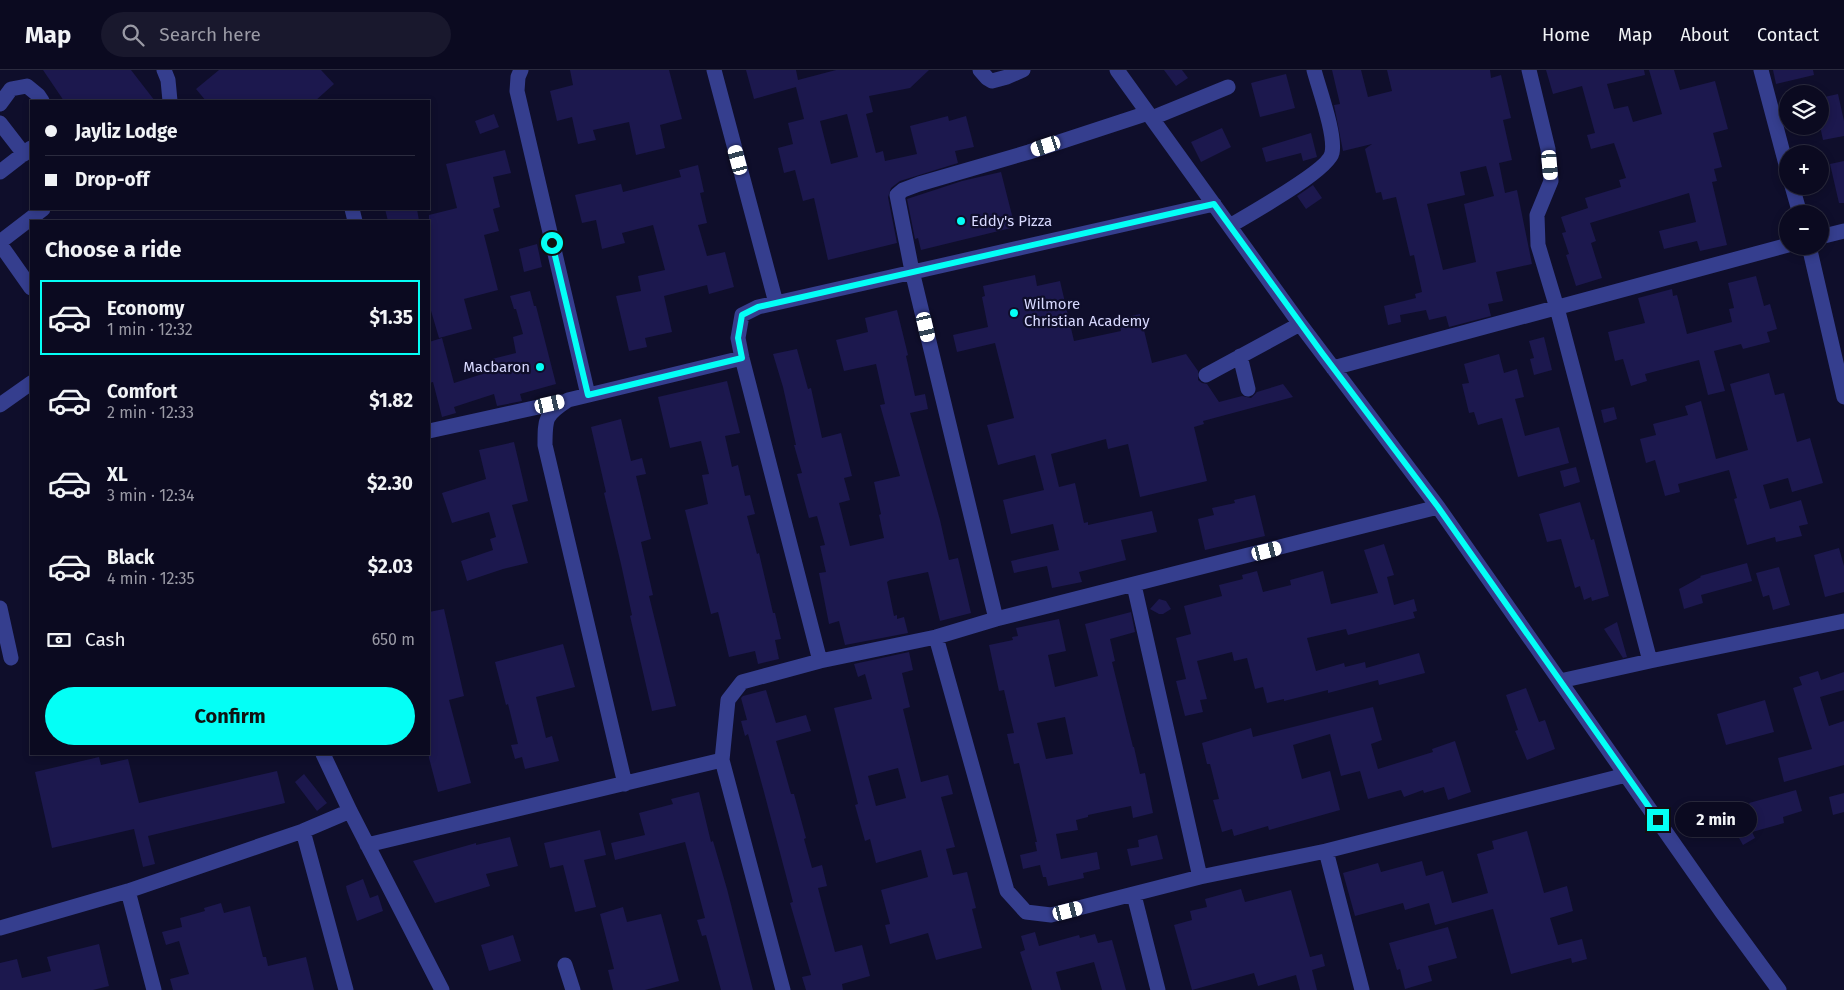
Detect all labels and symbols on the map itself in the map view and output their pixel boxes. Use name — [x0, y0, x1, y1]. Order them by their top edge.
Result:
car — [1029, 134, 1062, 158]
car — [726, 144, 749, 176]
car — [1541, 149, 1558, 181]
place label: Eddy's Pizza — [971, 212, 1052, 230]
marker: Eddy's Pizza — [955, 215, 967, 227]
route start — [541, 232, 563, 254]
place label: Wilmore Christian Academy — [1024, 295, 1150, 330]
marker: Wilmore Christian Academy — [1008, 307, 1020, 319]
car — [915, 311, 936, 343]
place label: Macbaron — [463, 358, 530, 376]
marker: Macbaron — [534, 361, 546, 373]
car — [533, 393, 566, 415]
car — [1250, 540, 1283, 562]
callout: 2 min — [1676, 802, 1758, 838]
route end — [1647, 809, 1669, 831]
car — [1051, 900, 1084, 922]

